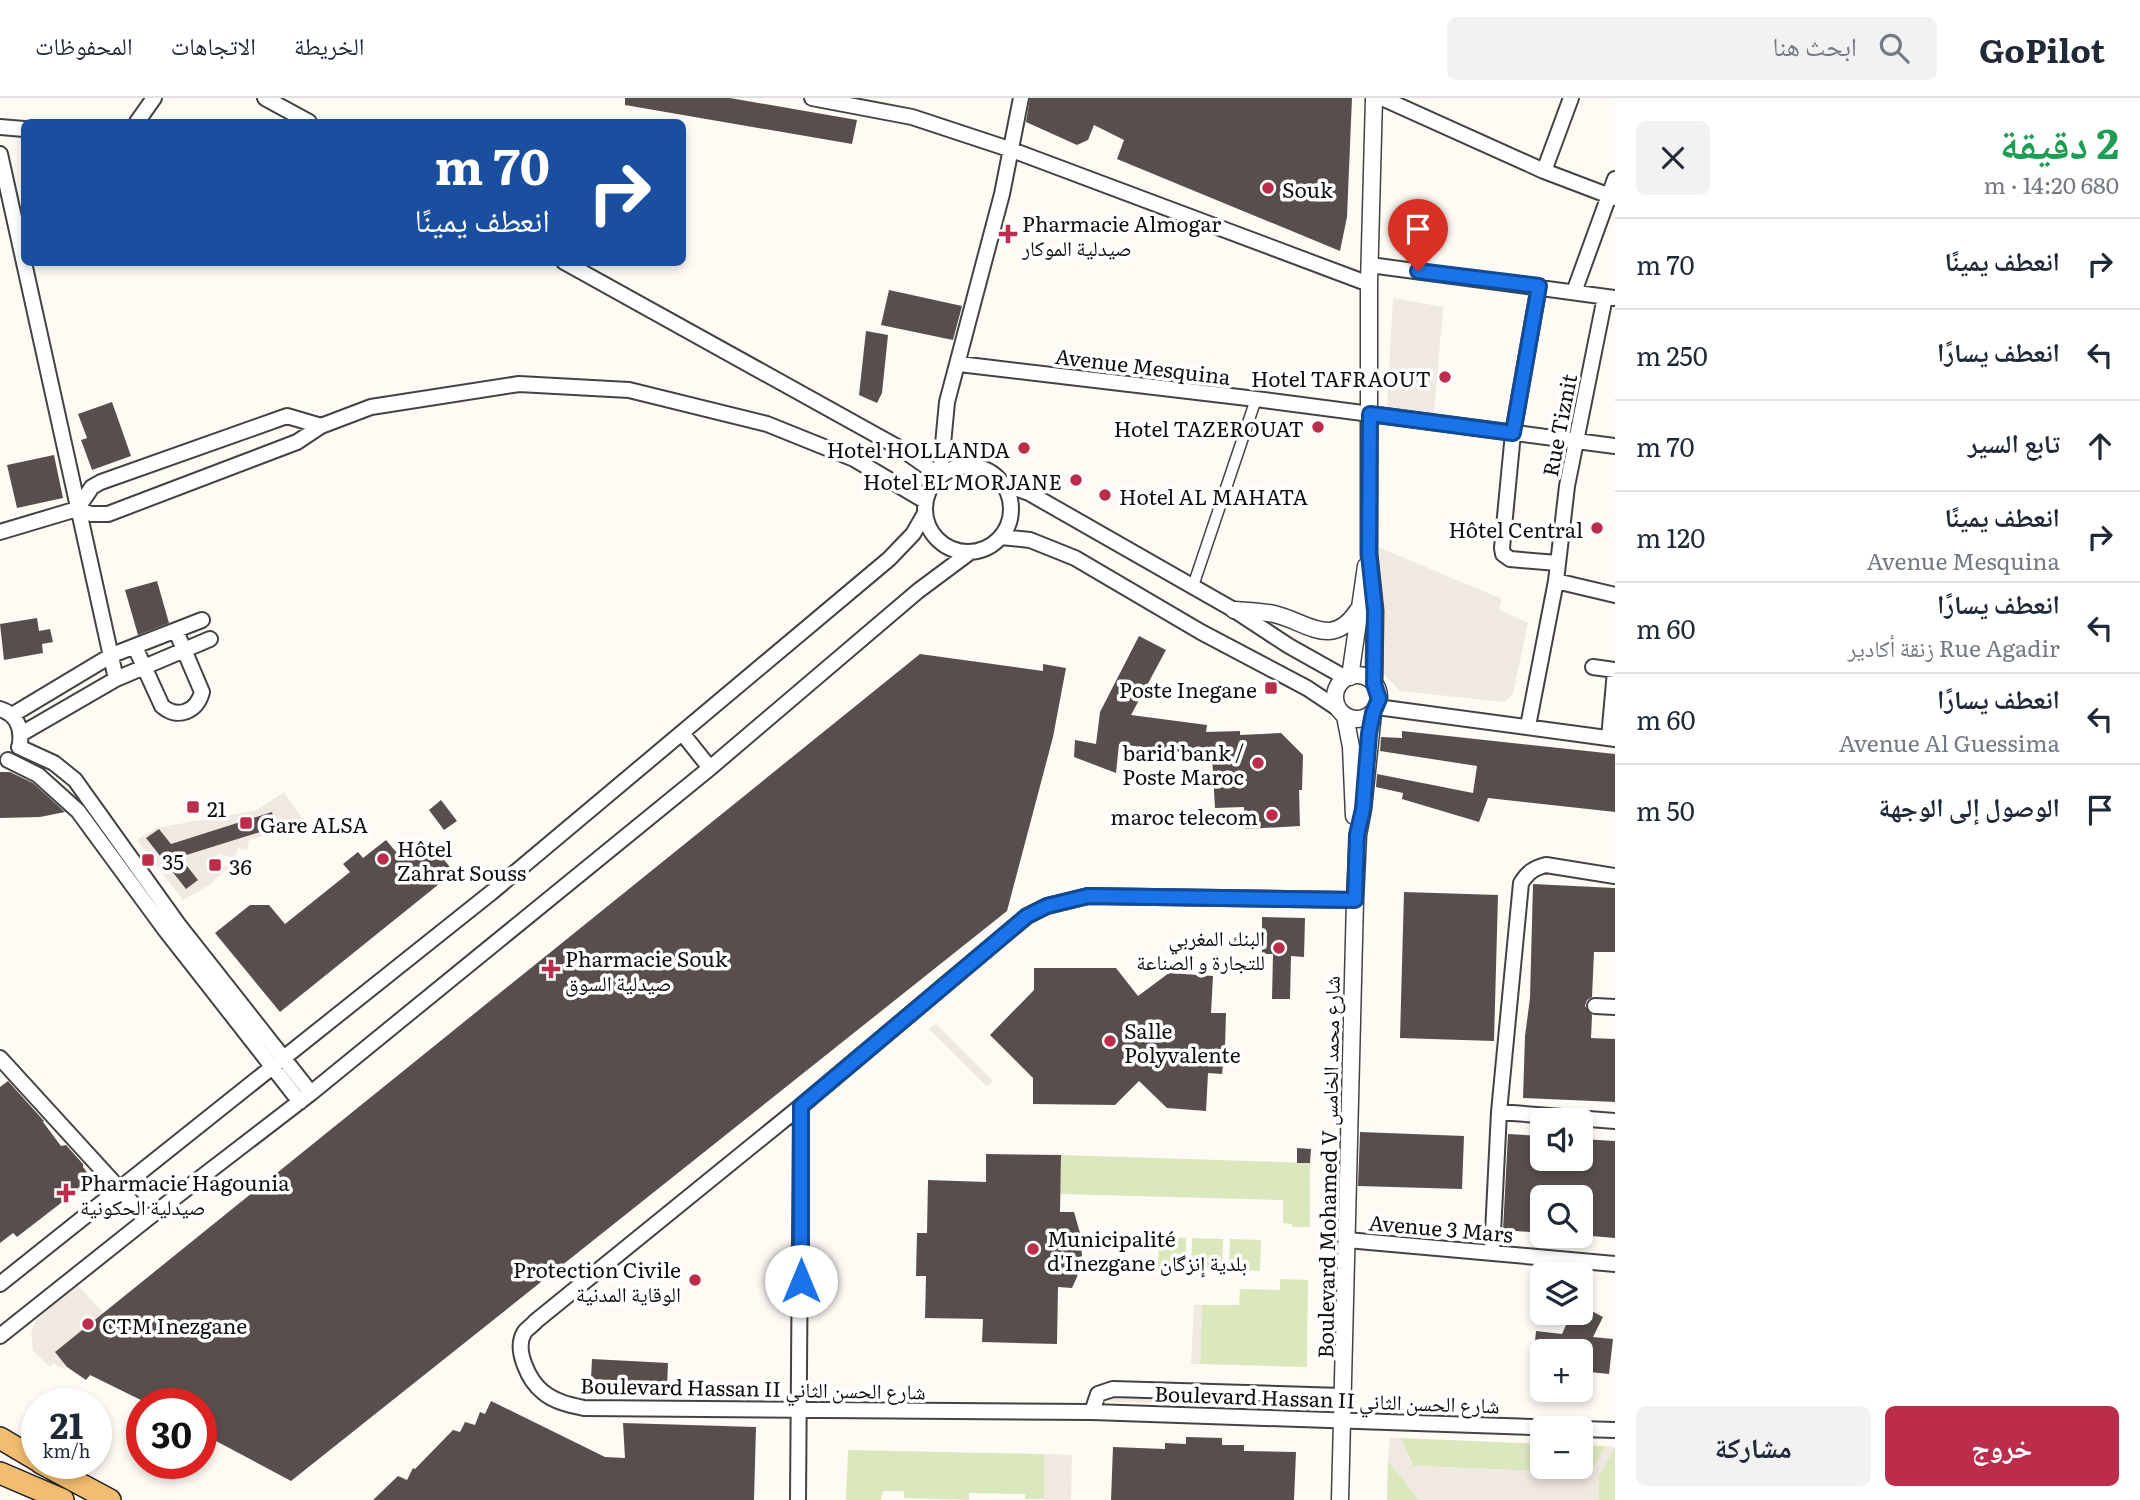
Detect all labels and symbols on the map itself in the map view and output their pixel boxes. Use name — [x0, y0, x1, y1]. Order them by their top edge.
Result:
place label: Souk — [1282, 173, 1333, 204]
marker: Souk — [1260, 180, 1276, 196]
pin — [1388, 199, 1448, 271]
place label: Pharmacie Almogar صيدلية الموكار — [1021, 207, 1221, 262]
marker: Pharmacie Almogar صيدلية الموكار — [1000, 226, 1016, 242]
street label: Avenue Mesquina — [1053, 339, 1233, 391]
place label: Hotel TAFRAOUT — [1251, 362, 1431, 393]
marker: Hotel TAFRAOUT — [1437, 369, 1453, 385]
street label: Rue Tiznit — [1533, 371, 1583, 479]
place label: Hotel TAZEROUAT — [1114, 412, 1304, 443]
marker: Hotel TAZEROUAT — [1310, 419, 1326, 435]
place label: Hotel HOLLANDA — [827, 433, 1011, 464]
marker: Hotel HOLLANDA — [1016, 440, 1032, 456]
place label: Hotel EL MORJANE — [863, 465, 1062, 496]
marker: Hotel EL MORJANE — [1068, 472, 1084, 488]
place label: Hotel AL MAHATA — [1119, 480, 1308, 511]
marker: Hotel AL MAHATA — [1097, 487, 1113, 503]
place label: Hôtel Central — [1448, 513, 1583, 544]
marker: Hôtel Central — [1589, 520, 1605, 536]
place label: Poste Inegane — [1119, 673, 1257, 704]
marker: Poste Inegane — [1263, 680, 1279, 696]
place label: barid bank / Poste Maroc — [1122, 736, 1244, 791]
marker: barid bank / Poste Maroc — [1250, 755, 1266, 771]
place label: 21 — [207, 792, 227, 823]
marker: 21 — [185, 799, 201, 815]
place label: maroc telecom — [1110, 800, 1258, 831]
marker: maroc telecom — [1264, 807, 1280, 823]
place label: Gare ALSA — [260, 808, 368, 839]
marker: Gare ALSA — [238, 815, 254, 831]
place label: Hôtel Zahrat Souss — [397, 832, 526, 887]
place label: 35 — [162, 845, 184, 876]
place label: 36 — [229, 850, 252, 881]
marker: Hôtel Zahrat Souss — [375, 851, 391, 867]
marker: 35 — [140, 852, 156, 868]
marker: 36 — [207, 857, 223, 873]
place label: البنك المغربي للتجارة و الصناعة — [1136, 921, 1265, 976]
marker: البنك المغربي للتجارة و الصناعة — [1271, 940, 1287, 956]
place label: Pharmacie Souk صيدلية السوق — [565, 942, 728, 997]
marker: Pharmacie Souk صيدلية السوق — [543, 961, 559, 977]
street label: Boulevard Mohamed V شارع محمد الخامس — [1308, 975, 1346, 1359]
place label: Salle Polyvalente — [1124, 1014, 1241, 1069]
marker: Salle Polyvalente — [1102, 1033, 1118, 1049]
place label: Pharmacie Hagounia صيدلية الحكونية — [80, 1166, 290, 1221]
marker: Pharmacie Hagounia صيدلية الحكونية — [58, 1185, 74, 1201]
street label: Avenue 3 Mars — [1368, 1205, 1514, 1249]
place label: Municipalité d'Inezgane بلدية إنزگان — [1047, 1222, 1247, 1278]
marker: Municipalité d'Inezgane بلدية إنزگان — [1025, 1241, 1041, 1257]
position arrow — [764, 1244, 838, 1318]
place label: Protection Civile الوقاية المدنية — [513, 1253, 681, 1308]
marker: Protection Civile الوقاية المدنية — [687, 1272, 703, 1288]
place label: CTM Inezgane — [102, 1309, 247, 1340]
marker: CTM Inezgane — [80, 1316, 96, 1332]
street label: Boulevard Hassan II شارع الحسن الثاني — [580, 1368, 926, 1409]
street label: Boulevard Hassan II شارع الحسن الثاني — [1154, 1376, 1500, 1423]
speed limit sign: 30 — [126, 1388, 217, 1479]

